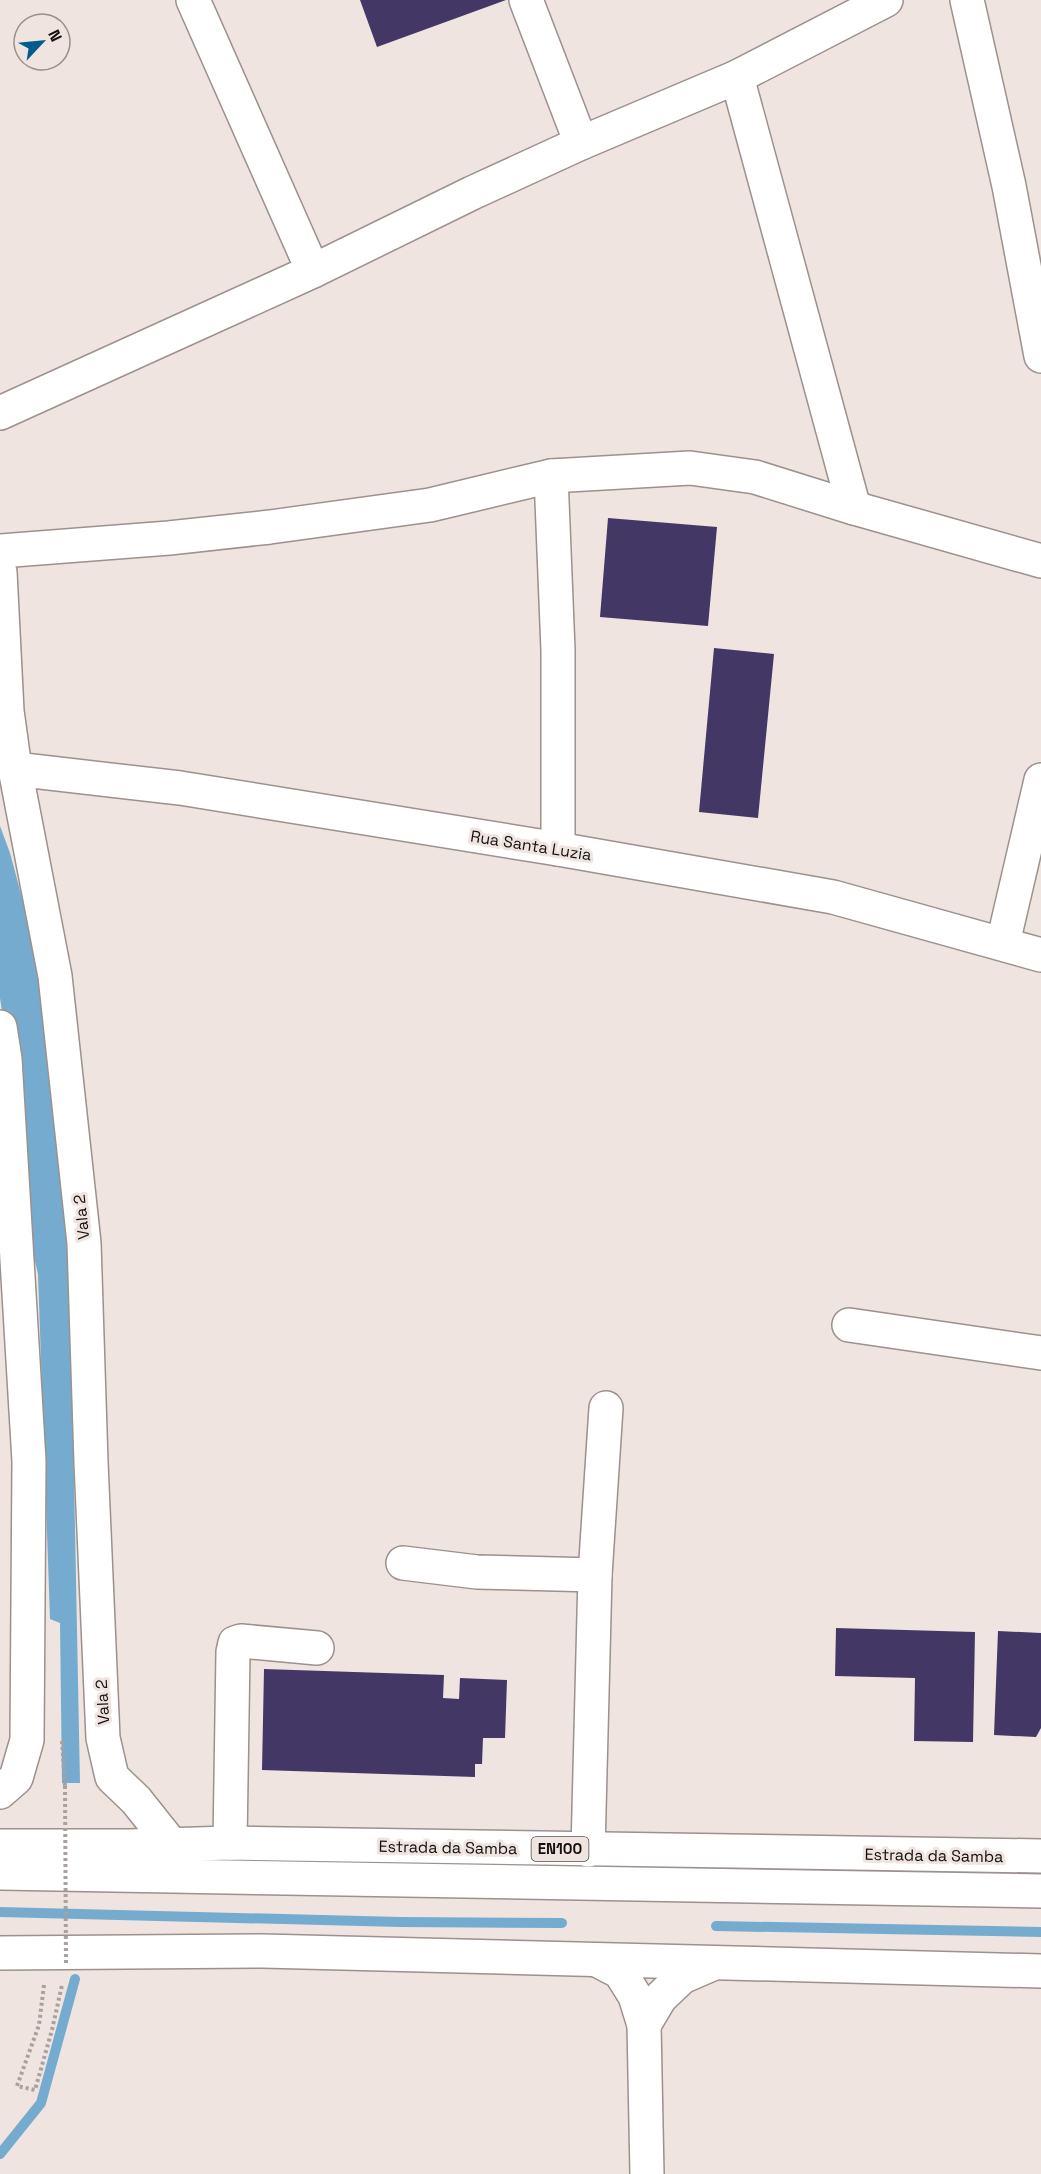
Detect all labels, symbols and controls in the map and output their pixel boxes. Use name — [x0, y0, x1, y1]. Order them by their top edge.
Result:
north arrow — [12, 12, 72, 72]
text: N — [43, 26, 67, 45]
street label: Rua Santa Luzia — [469, 826, 593, 865]
street label: Vala 2 — [69, 1193, 94, 1241]
street label: Vala 2 — [91, 1679, 114, 1725]
street label: Estrada da Samba — [378, 1836, 518, 1859]
road number: EN100 — [532, 1837, 588, 1861]
street label: Estrada da Samba — [864, 1844, 1004, 1867]

